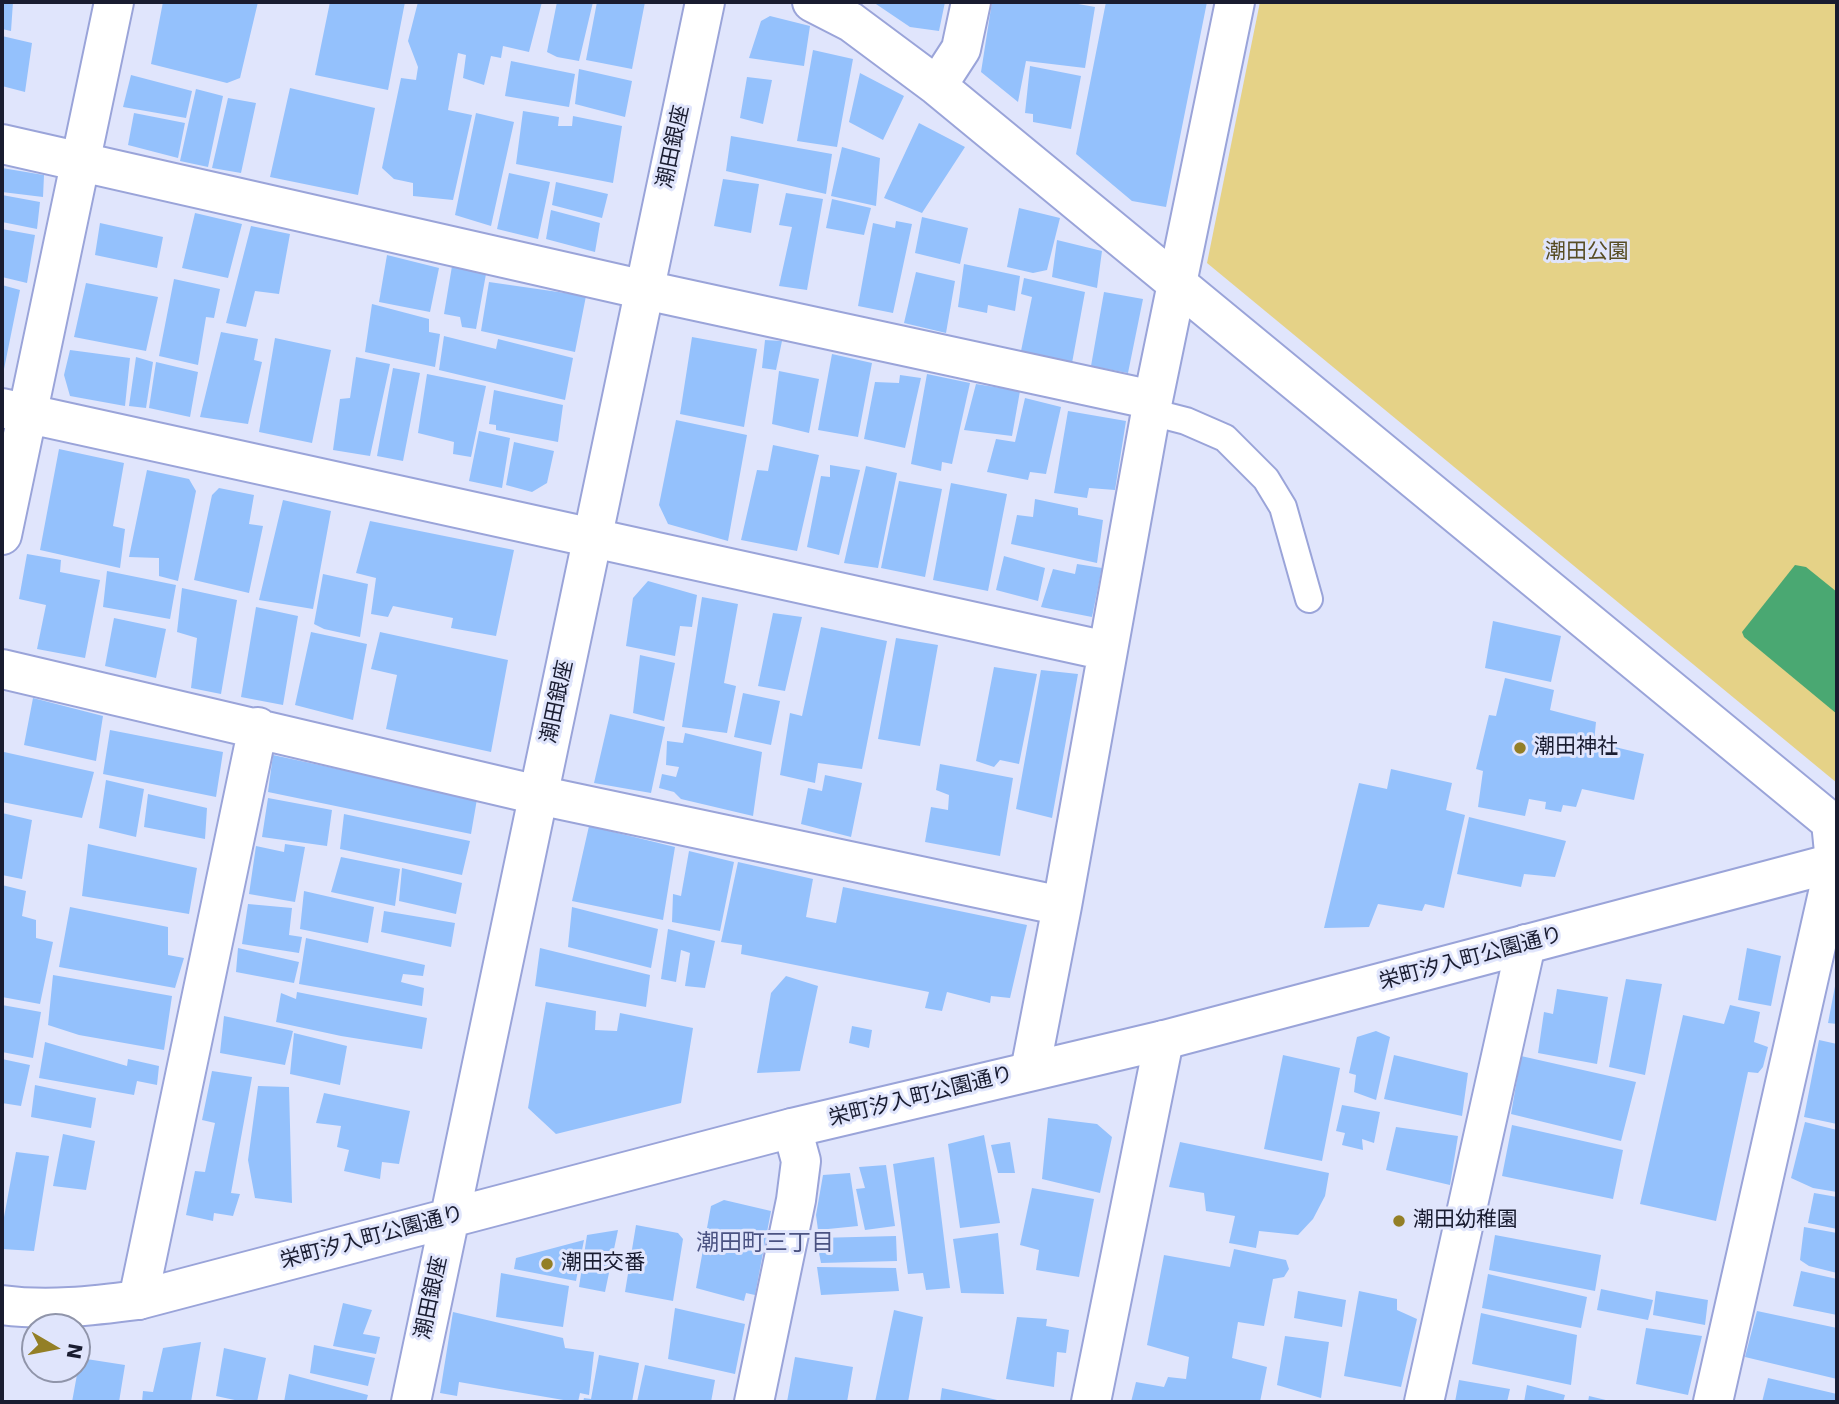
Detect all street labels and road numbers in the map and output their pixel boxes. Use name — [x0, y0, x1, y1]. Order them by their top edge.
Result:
street label: 潮田銀座 — [653, 103, 695, 191]
street label: 潮田銀座 — [537, 658, 579, 746]
street label: 栄町汐入町公園通り — [1376, 922, 1566, 996]
street label: 栄町汐入町公園通り — [826, 1062, 1016, 1132]
street label: 栄町汐入町公園通り — [277, 1201, 467, 1275]
street label: 潮田銀座 — [411, 1254, 453, 1342]

